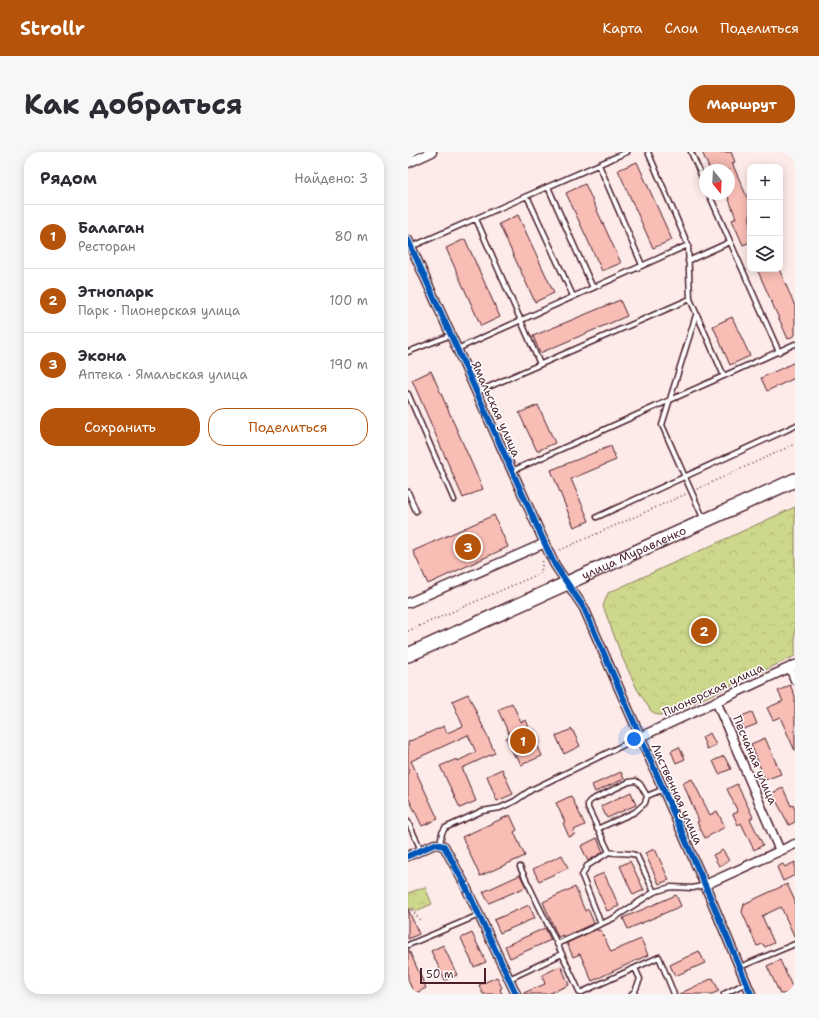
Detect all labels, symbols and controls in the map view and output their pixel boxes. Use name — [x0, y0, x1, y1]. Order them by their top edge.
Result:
text: Strollr — [20, 16, 85, 41]
text: Карта — [602, 19, 643, 37]
text: Слои — [665, 19, 698, 37]
text: Поделиться — [720, 19, 799, 37]
text: Как добраться — [24, 85, 243, 123]
button: Маршрут — [689, 85, 795, 123]
north arrow — [699, 164, 735, 200]
map controls — [747, 164, 783, 272]
button: + — [747, 164, 783, 200]
text: Рядом — [40, 167, 97, 189]
text: Найдено: 3 — [294, 170, 368, 187]
button: − — [747, 200, 783, 236]
text: Балаган — [78, 218, 144, 238]
text: 1 — [50, 228, 56, 245]
text: 80 m — [334, 228, 368, 245]
button: layers — [747, 236, 783, 272]
text: Ресторан — [78, 238, 136, 255]
text: Этнопарк — [78, 282, 154, 302]
text: 2 — [48, 292, 58, 309]
text: 100 m — [329, 292, 368, 309]
text: Парк · Пионерская улица — [78, 302, 240, 319]
text: Экона — [78, 346, 126, 366]
text: 3 — [48, 356, 58, 373]
text: 190 m — [329, 356, 368, 373]
street label: Ямальская улица — [468, 359, 525, 460]
text: Аптека · Ямальская улица — [78, 366, 248, 383]
button: Сохранить — [40, 408, 200, 446]
button: Поделиться — [208, 408, 368, 446]
street label: улица Муравленко — [579, 522, 689, 583]
pin: 3 — [455, 532, 481, 562]
pin: 2 — [691, 616, 717, 646]
street label: Пионерская улица — [660, 659, 767, 720]
street label: Песчаная улица — [729, 713, 781, 808]
pin: 1 — [510, 726, 536, 756]
your location — [624, 729, 644, 749]
street label: Лиственная улица — [648, 741, 707, 847]
scale bar — [420, 966, 486, 985]
text: 50 m — [426, 967, 454, 982]

